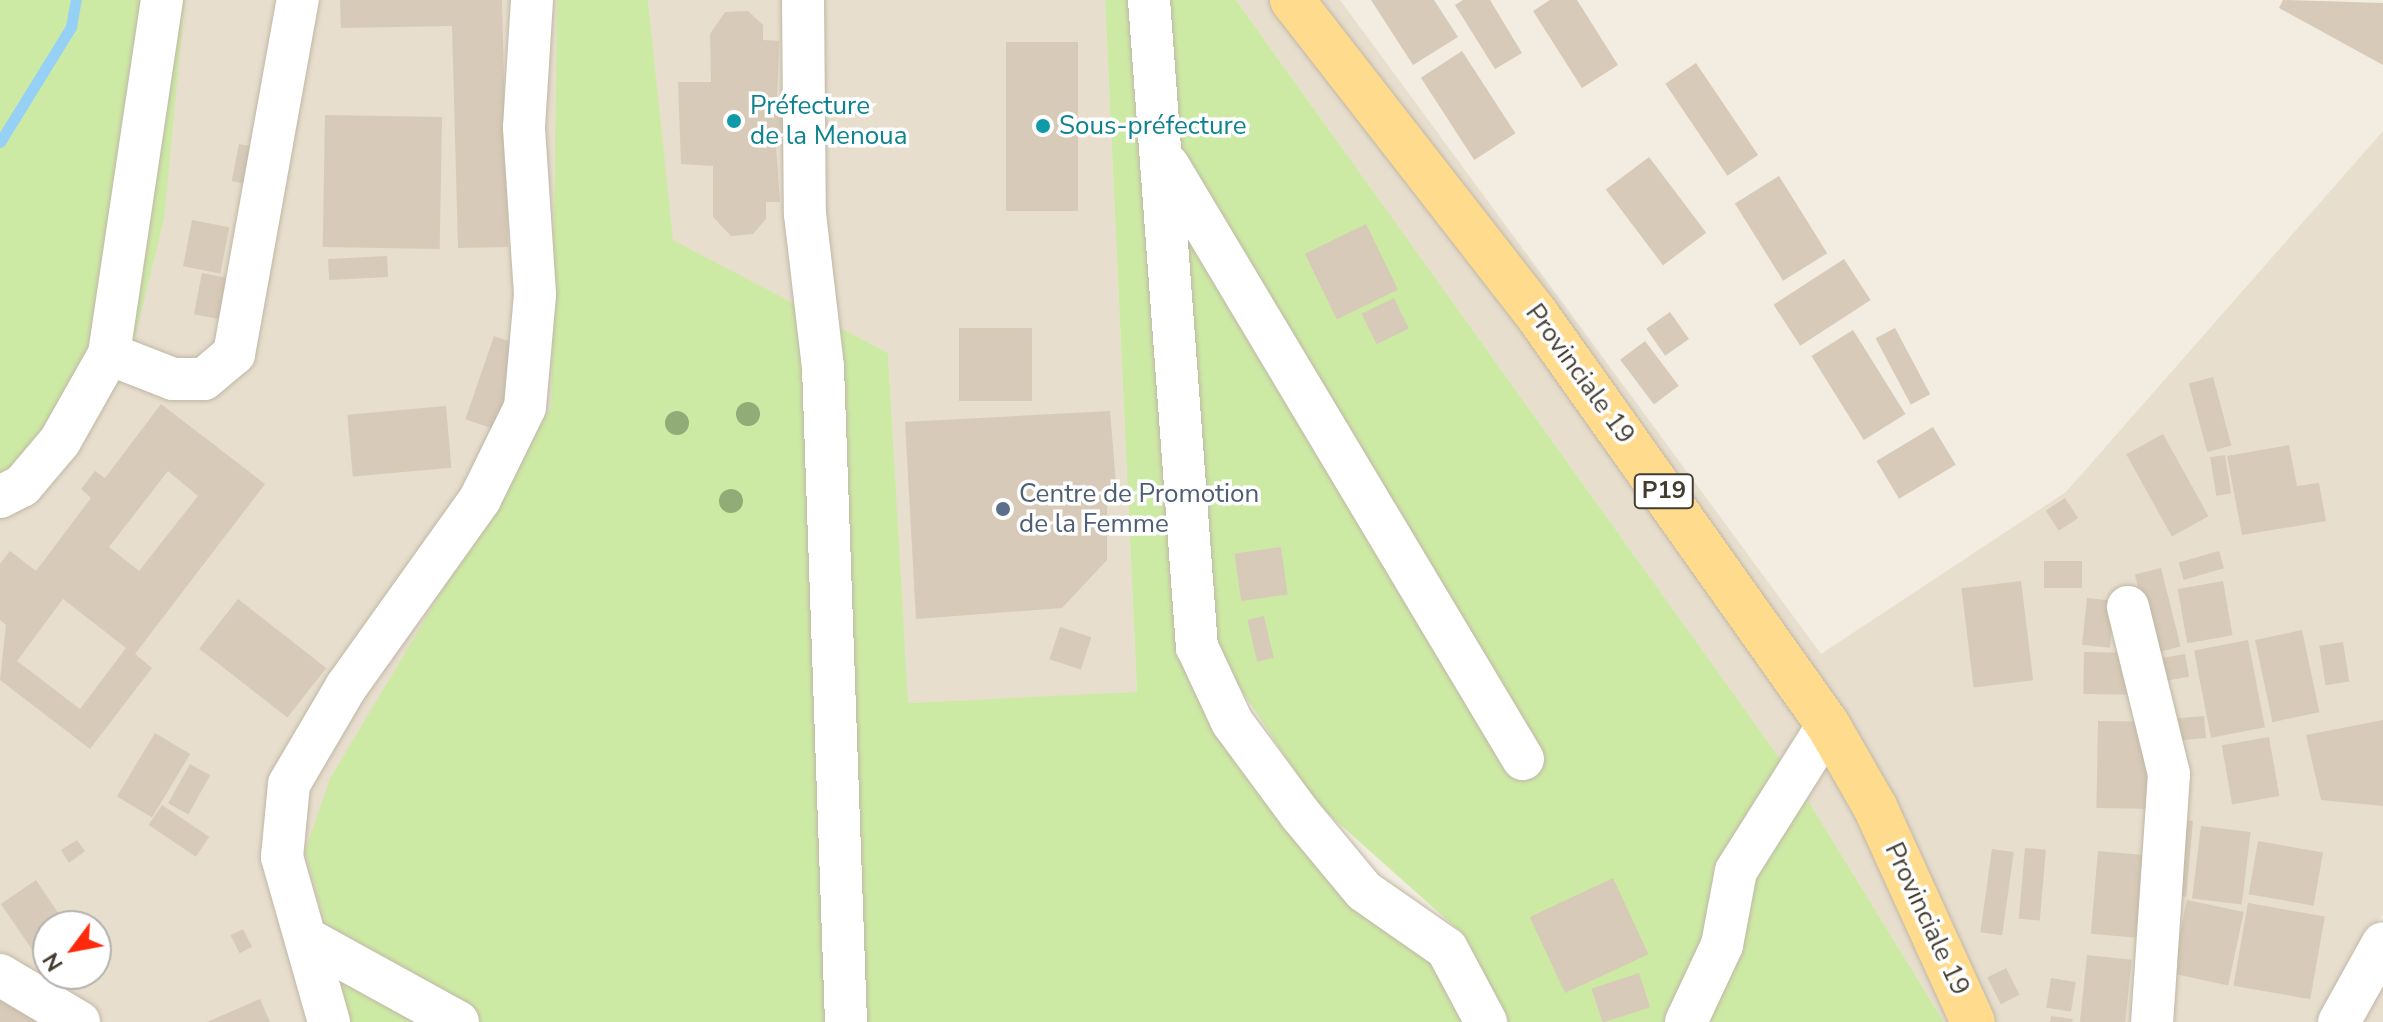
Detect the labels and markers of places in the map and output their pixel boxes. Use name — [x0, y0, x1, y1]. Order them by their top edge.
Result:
place label: Préfecture de la Menoua — [750, 90, 907, 152]
place label: Sous-préfecture — [1059, 110, 1247, 142]
marker: Préfecture de la Menoua — [725, 112, 743, 130]
marker: Sous-préfecture — [1034, 117, 1052, 135]
place label: Centre de Promotion de la Femme — [1019, 478, 1259, 540]
marker: Centre de Promotion de la Femme — [994, 500, 1012, 518]

